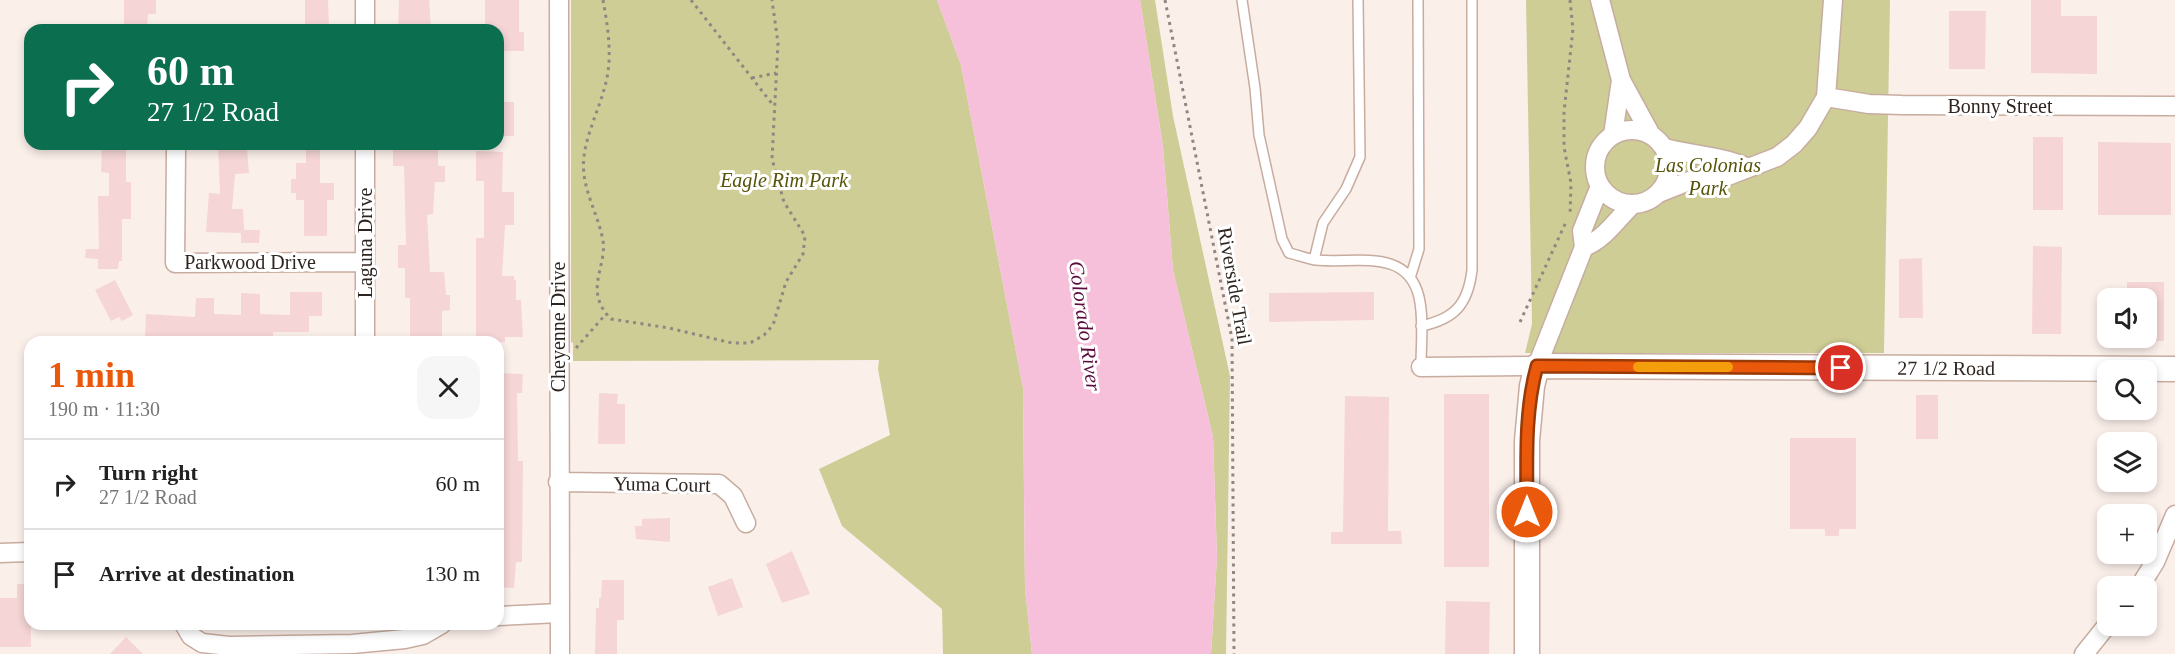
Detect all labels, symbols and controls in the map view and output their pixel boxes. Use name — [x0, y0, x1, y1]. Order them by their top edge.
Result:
icon: right — [48, 48, 126, 126]
text: 60 m — [147, 48, 235, 94]
street label: Bonny Street — [1948, 95, 2053, 118]
text: 27 1/2 Road — [147, 97, 279, 127]
park label: Las Colonias Park — [1654, 154, 1761, 199]
park label: Eagle Rim Park — [719, 169, 849, 192]
street label: Laguna Drive — [354, 188, 377, 298]
street label: Riverside Trail — [1214, 225, 1256, 347]
street label: Parkwood Drive — [184, 251, 316, 273]
water label: Colorado River — [1064, 259, 1106, 393]
street label: Cheyenne Drive — [547, 262, 570, 392]
map controls — [2097, 288, 2157, 636]
button: sound — [2097, 288, 2157, 348]
pin — [1815, 342, 1866, 393]
icon: arrive — [1824, 351, 1857, 384]
text: 1 min — [48, 355, 135, 395]
button: close — [417, 356, 480, 419]
street label: 27 1/2 Road — [1897, 357, 1995, 379]
button: search — [2097, 360, 2157, 420]
text: 190 m · 11:30 — [48, 398, 160, 420]
button: layers — [2097, 432, 2157, 492]
text: Turn right — [99, 460, 198, 485]
icon: right — [48, 468, 81, 501]
text: 60 m — [435, 471, 480, 496]
street label: Yuma Court — [613, 472, 711, 496]
position arrow — [1495, 480, 1559, 544]
text: 27 1/2 Road — [99, 486, 197, 508]
button: + — [2097, 504, 2157, 564]
icon: arrive — [48, 558, 81, 591]
text: Arrive at destination — [99, 561, 295, 586]
text: 130 m — [424, 561, 480, 586]
button: − — [2097, 576, 2157, 636]

